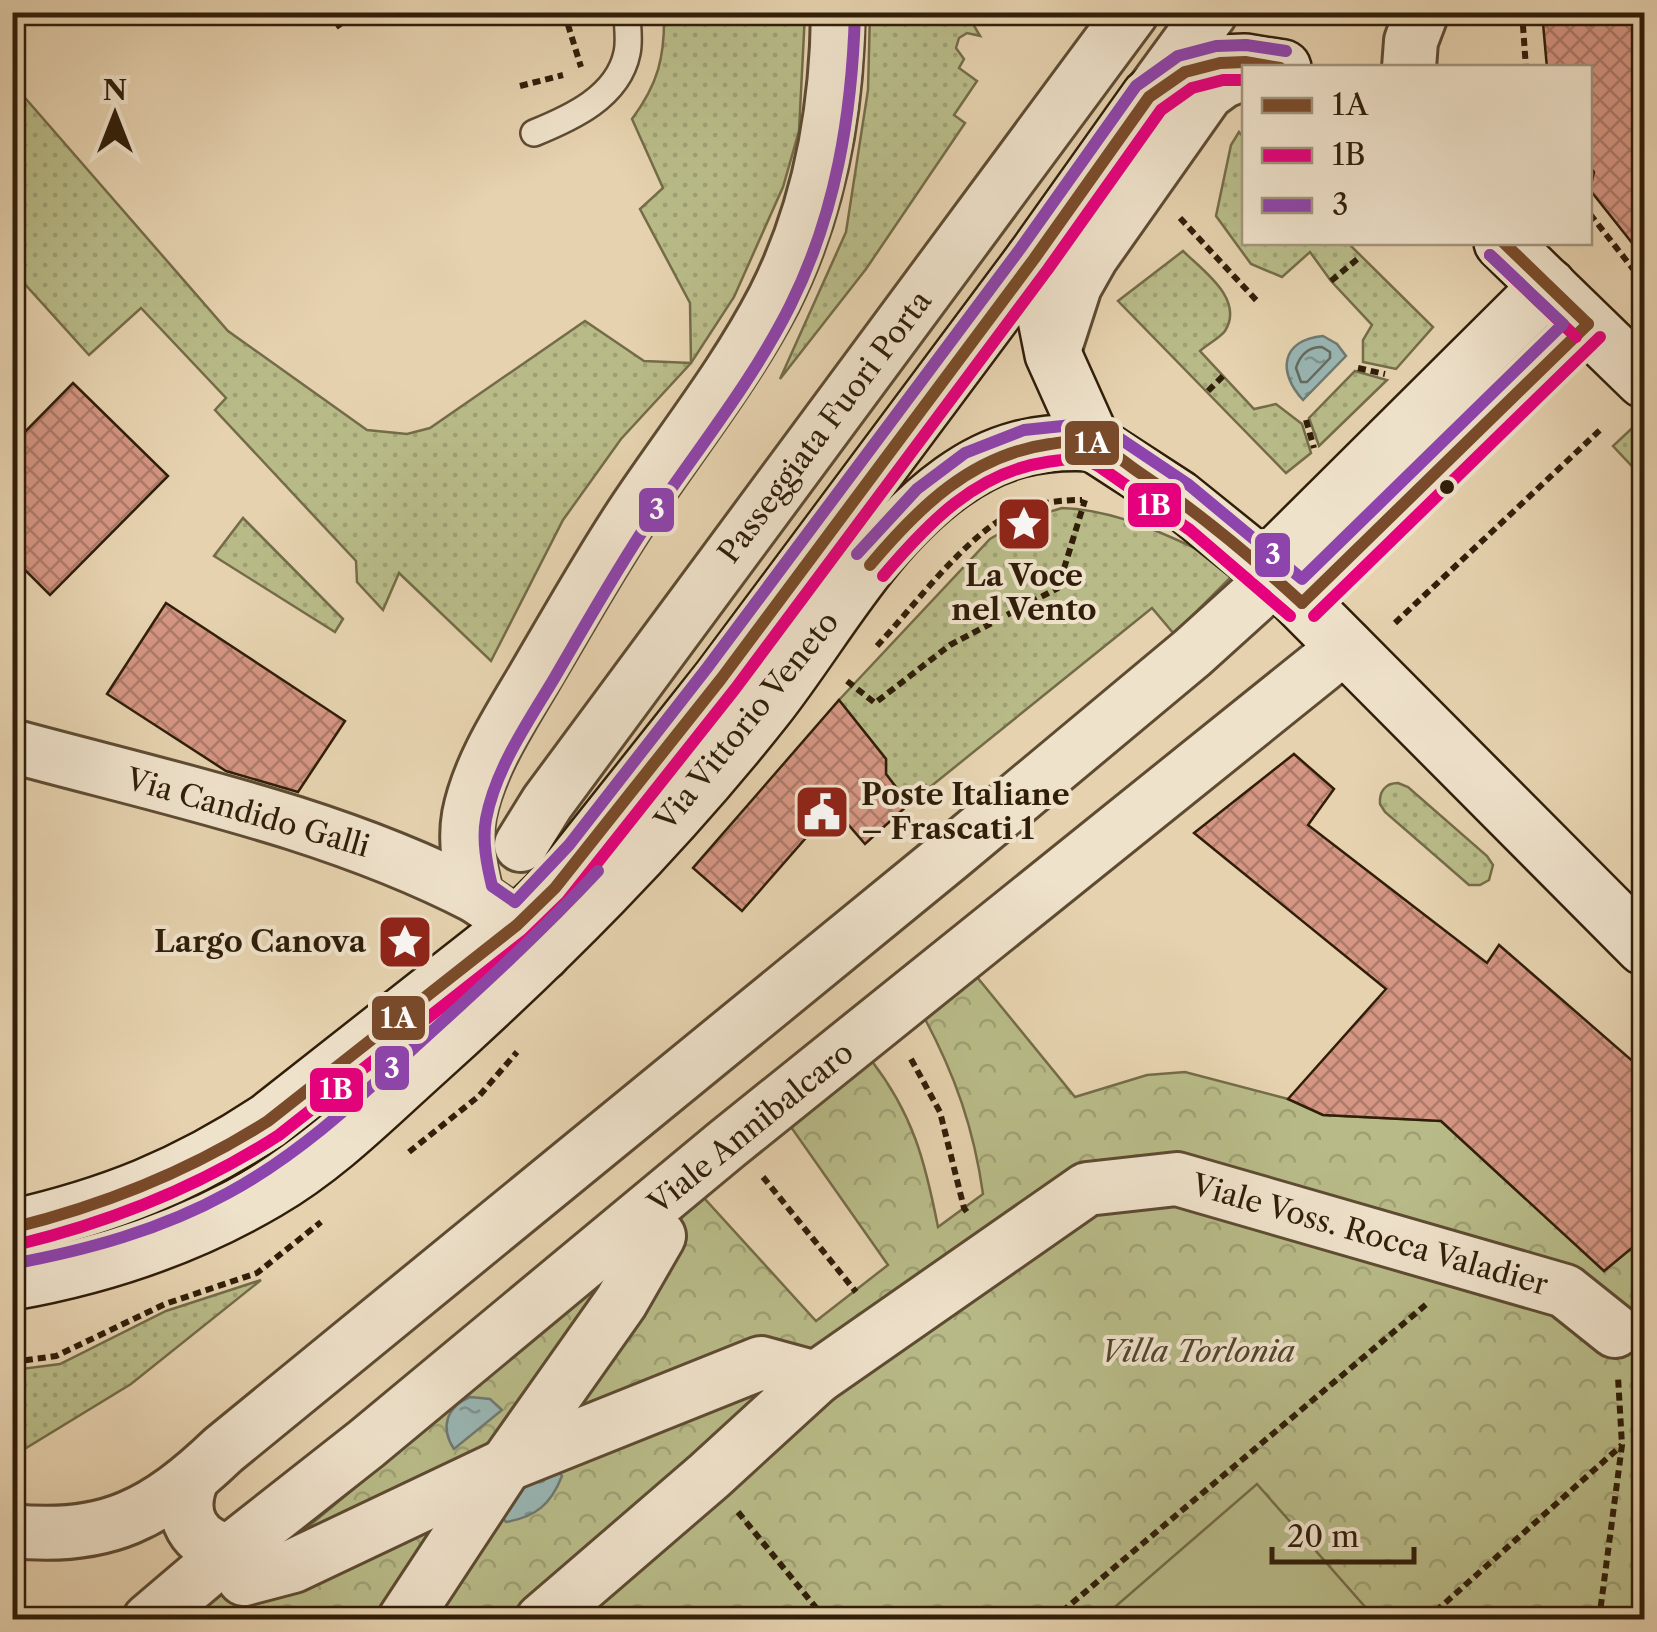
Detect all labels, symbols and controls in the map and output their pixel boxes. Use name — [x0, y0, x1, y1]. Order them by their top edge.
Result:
north arrow — [65, 65, 165, 165]
legend — [1242, 65, 1592, 245]
text: N — [103, 73, 127, 107]
text: 1A — [1332, 86, 1369, 123]
text: 1B — [1332, 136, 1366, 173]
text: 3 — [1332, 186, 1349, 223]
street label: Passeggiata Fuori Porta — [710, 283, 939, 570]
line badge: 1A — [1063, 419, 1121, 467]
text: 1A — [1074, 426, 1111, 460]
unlabelled marker — [1437, 477, 1457, 497]
line badge: 1B — [1126, 481, 1183, 529]
line badge: 3 — [637, 486, 676, 534]
text: 1B — [1137, 488, 1171, 522]
text: 3 — [649, 492, 665, 526]
place icon: La Voce nel Vento — [994, 494, 1054, 554]
line badge: 3 — [1253, 531, 1292, 579]
text: 3 — [1265, 537, 1281, 571]
place label: La Voce nel Vento — [951, 557, 1097, 628]
street label: Via Vittorio Veneto — [646, 604, 846, 838]
street label: Via Candido Galli — [121, 760, 374, 865]
place label: Poste Italiane – Frascati 1 — [861, 776, 1070, 847]
public building icon: Poste Italiane – Frascati 1 — [792, 782, 852, 842]
place icon: Largo Canova — [375, 912, 435, 972]
place label: Largo Canova — [154, 923, 367, 960]
line badge: 1A — [370, 994, 427, 1042]
text: 1A — [380, 1001, 417, 1035]
street label: Viale Annibalcaro — [640, 1034, 861, 1222]
line badge: 3 — [373, 1044, 411, 1092]
text: 3 — [384, 1051, 400, 1085]
line badge: 1B — [308, 1066, 365, 1114]
text: 1B — [319, 1072, 353, 1106]
street label: Viale Voss. Rocca Valadier — [1187, 1166, 1553, 1303]
park label: Villa Torlonia — [1101, 1333, 1295, 1370]
scale bar — [1272, 1502, 1414, 1564]
text: 20 m — [1287, 1518, 1359, 1555]

